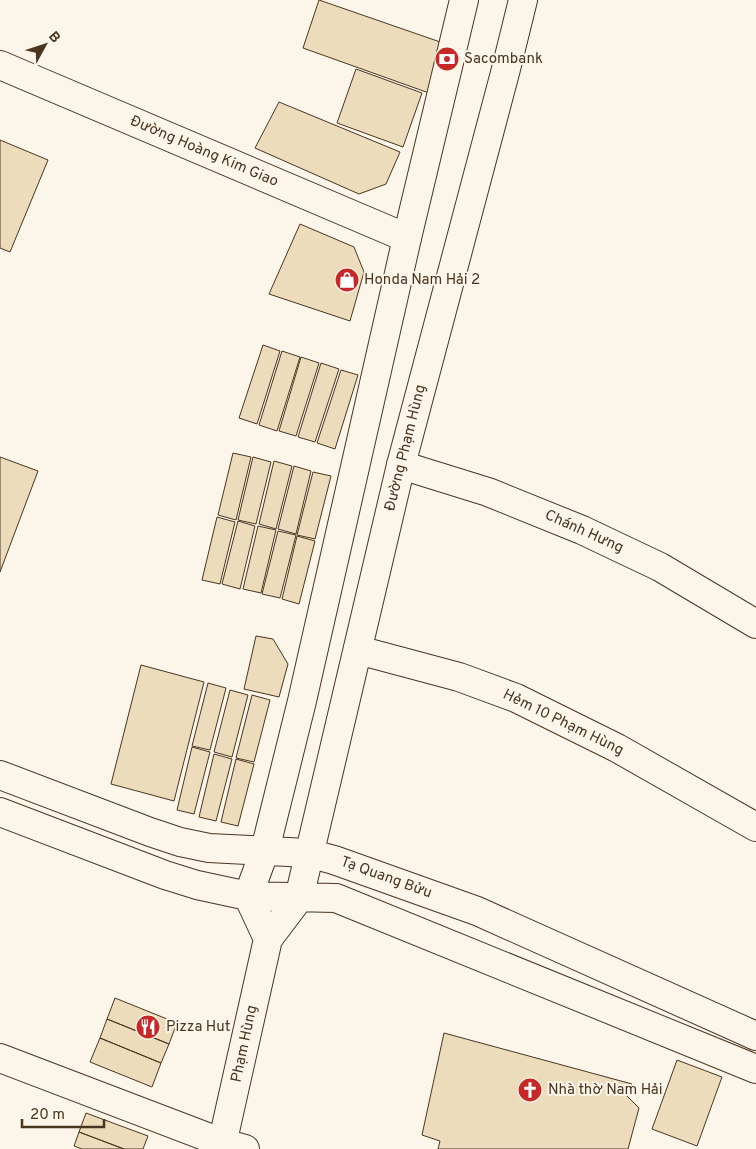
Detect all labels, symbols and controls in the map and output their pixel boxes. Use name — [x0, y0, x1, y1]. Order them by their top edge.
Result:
north arrow — [20, 20, 70, 70]
text: B — [44, 28, 63, 47]
bank icon: Sacombank — [434, 46, 460, 72]
place label: Sacombank — [464, 50, 543, 69]
street label: Đường Hoàng Kim Giao — [127, 112, 281, 192]
shop icon: Honda Nam Hải 2 — [334, 267, 360, 293]
place label: Honda Nam Hải 2 — [364, 271, 480, 290]
street label: Đường Phạm Hùng — [381, 383, 431, 513]
street label: Chánh Hưng — [542, 506, 626, 558]
street label: Hẻm 10 Phạm Hùng — [499, 685, 627, 761]
street label: Tạ Quang Bửu — [338, 853, 434, 903]
street label: Phạm Hùng — [228, 1004, 262, 1084]
restaurant icon: Pizza Hut — [135, 1014, 161, 1040]
place label: Pizza Hut — [166, 1018, 230, 1037]
church icon: Nhà thờ Nam Hải — [517, 1077, 543, 1103]
place label: Nhà thờ Nam Hải — [548, 1081, 662, 1100]
scale bar — [22, 1096, 105, 1128]
text: 20 m — [30, 1106, 65, 1125]

